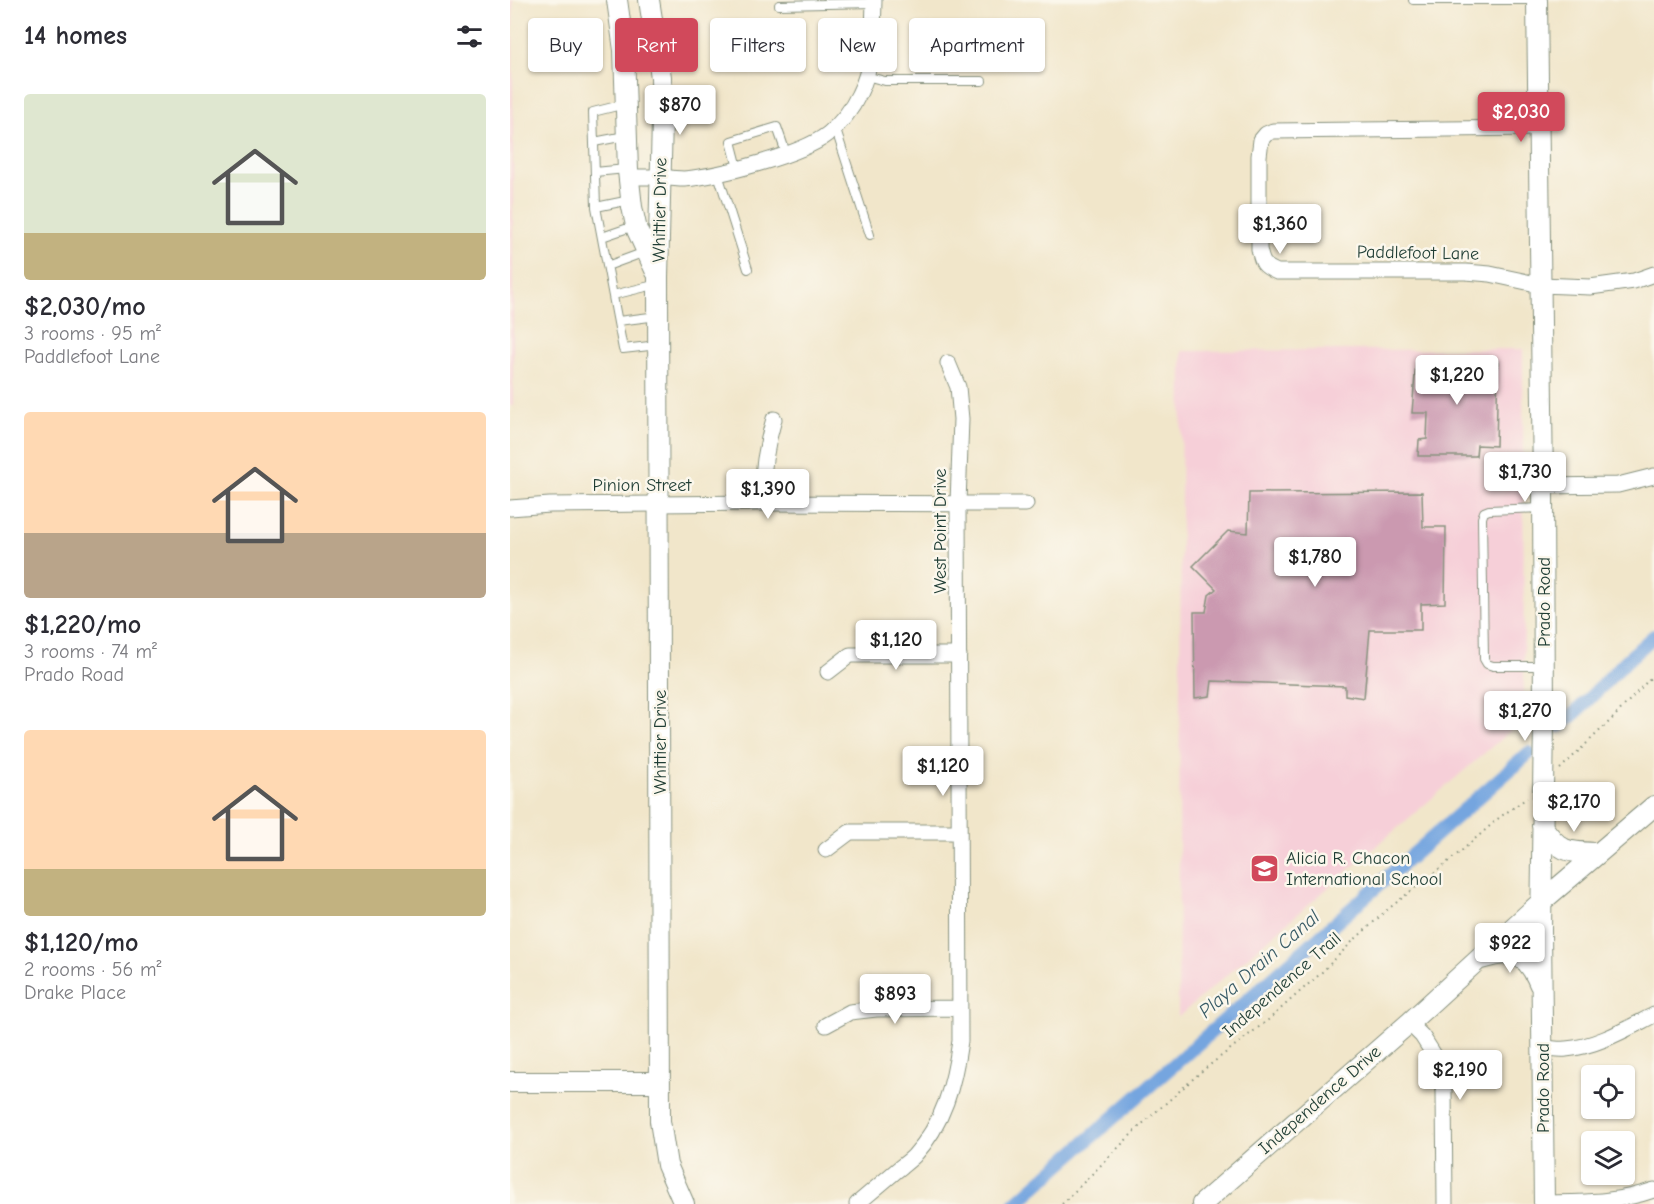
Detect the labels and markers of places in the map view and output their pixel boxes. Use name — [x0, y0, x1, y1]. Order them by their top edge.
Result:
pin: $870 — [644, 85, 716, 136]
pin: $2,030 — [1472, 92, 1570, 143]
pin: $1,360 — [1231, 204, 1329, 255]
pin: $1,220 — [1408, 355, 1506, 406]
pin: $1,730 — [1476, 452, 1574, 503]
pin: $1,390 — [719, 469, 817, 520]
pin: $1,780 — [1266, 537, 1364, 588]
pin: $1,120 — [847, 620, 945, 671]
pin: $1,270 — [1476, 691, 1574, 742]
pin: $1,120 — [894, 746, 992, 797]
pin: $2,170 — [1525, 782, 1623, 833]
place label: Alicia R. Chacon International School — [1286, 848, 1442, 890]
school or university icon: Alicia R. Chacon International School — [1249, 852, 1281, 884]
pin: $922 — [1474, 923, 1546, 974]
pin: $893 — [859, 974, 931, 1025]
pin: $2,190 — [1411, 1050, 1509, 1101]

